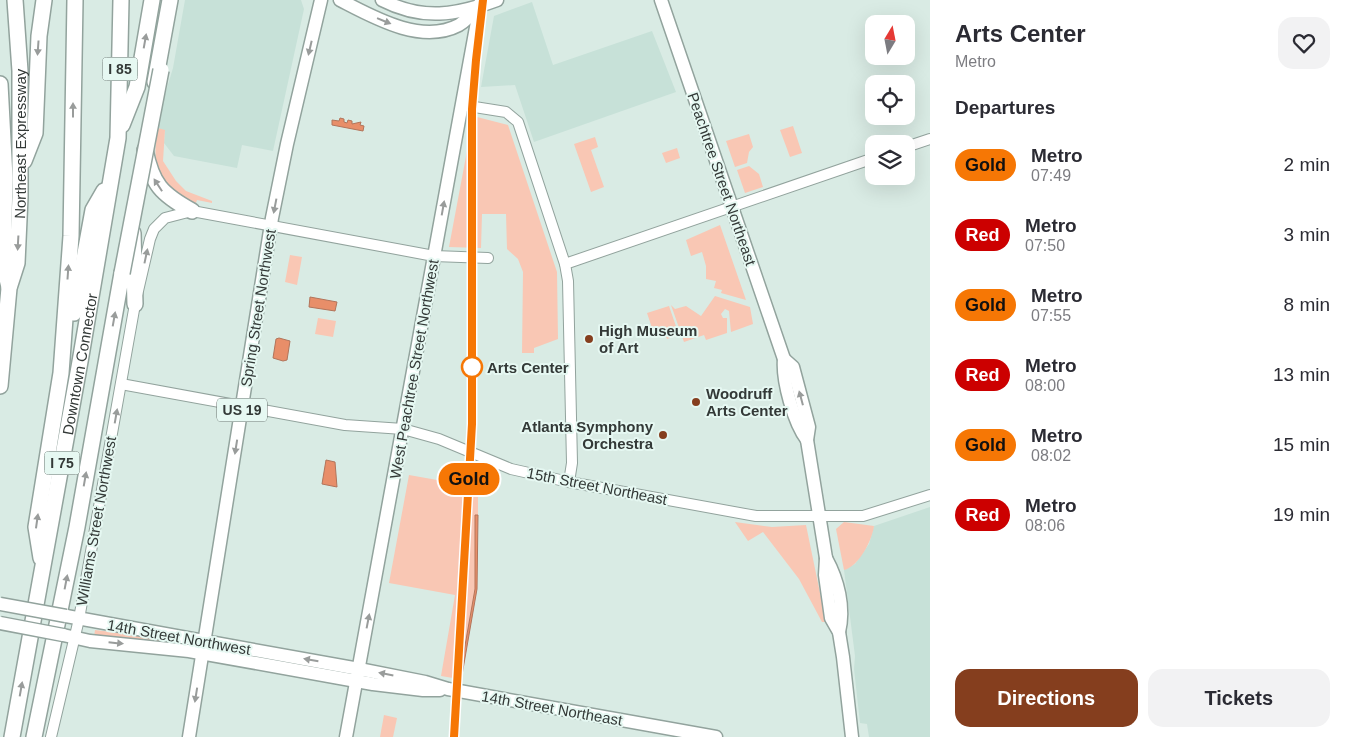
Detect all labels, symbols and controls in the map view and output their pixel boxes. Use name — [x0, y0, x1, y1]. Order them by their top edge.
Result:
north arrow — [865, 15, 915, 65]
map controls — [865, 15, 915, 185]
one-way arrow — [377, 17, 392, 25]
button: heart — [1278, 17, 1330, 69]
text: Arts Center — [955, 20, 1086, 47]
one-way arrow — [141, 33, 149, 49]
one-way arrow — [306, 40, 314, 55]
one-way arrow — [34, 41, 42, 57]
text: Metro — [955, 53, 996, 70]
road number: I 85 — [102, 58, 138, 80]
street label: Northeast Expressway — [11, 68, 29, 219]
button: locate — [865, 75, 915, 125]
street label: Peachtree Street Northeast — [684, 90, 760, 268]
text: Departures — [955, 97, 1055, 118]
one-way arrow — [69, 102, 77, 118]
button: layers — [865, 135, 915, 185]
text: Metro — [1031, 145, 1083, 166]
text: 2 min — [1284, 154, 1330, 175]
text: Gold — [965, 155, 1006, 175]
text: 07:49 — [1031, 167, 1071, 184]
one-way arrow — [153, 178, 162, 191]
one-way arrow — [270, 199, 278, 215]
one-way arrow — [440, 200, 448, 216]
text: Metro — [1025, 215, 1077, 236]
text: 3 min — [1284, 224, 1330, 245]
text: Red — [965, 225, 1000, 245]
street label: Spring Street Northwest — [237, 227, 279, 388]
one-way arrow — [13, 235, 21, 251]
text: 07:50 — [1025, 237, 1065, 254]
one-way arrow — [142, 249, 150, 264]
street label: West Peachtree Street Northwest — [386, 257, 442, 480]
one-way arrow — [65, 264, 73, 280]
text: Metro — [1031, 285, 1083, 306]
street label: Downtown Connector — [58, 292, 100, 436]
text: 8 min — [1284, 294, 1330, 315]
text: Gold — [965, 295, 1006, 315]
text: 07:55 — [1031, 307, 1071, 324]
one-way arrow — [110, 311, 118, 327]
place label: High Museum of Art — [599, 322, 697, 356]
marker: High Museum of Art — [583, 333, 595, 345]
text: Metro — [1025, 355, 1077, 376]
marker: Arts Center — [461, 356, 483, 378]
place label: Arts Center — [487, 359, 569, 376]
text: 13 min — [1273, 364, 1330, 385]
text: Red — [965, 365, 1000, 385]
text: 08:00 — [1025, 377, 1065, 394]
place label: Woodruff Arts Center — [706, 385, 788, 419]
one-way arrow — [797, 390, 805, 405]
marker: Woodruff Arts Center — [690, 396, 702, 408]
road number: US 19 — [217, 398, 267, 422]
one-way arrow — [112, 407, 120, 423]
place label: Atlanta Symphony Orchestra — [521, 418, 654, 452]
text: Metro — [1031, 425, 1083, 446]
marker: Atlanta Symphony Orchestra — [657, 429, 669, 441]
street label: Williams Street Northwest — [73, 434, 119, 607]
text: 15 min — [1273, 434, 1330, 455]
text: Gold — [965, 435, 1006, 455]
one-way arrow — [232, 439, 240, 455]
text: 08:02 — [1031, 447, 1071, 464]
road number: I 75 — [44, 452, 80, 474]
line badge: Gold — [434, 463, 504, 495]
street label: 15th Street Northeast — [525, 464, 669, 508]
text: Gold — [449, 469, 490, 489]
one-way arrow — [82, 470, 90, 486]
text: Metro — [1025, 495, 1077, 516]
text: 19 min — [1273, 504, 1330, 525]
text: Red — [965, 505, 1000, 525]
one-way arrow — [33, 513, 41, 529]
text: 08:06 — [1025, 517, 1065, 534]
one-way arrow — [62, 574, 70, 590]
one-way arrow — [364, 612, 372, 628]
street label: 14th Street Northwest — [106, 616, 253, 658]
one-way arrow — [108, 639, 124, 647]
one-way arrow — [302, 656, 318, 664]
button: Directions — [955, 669, 1138, 727]
button: Tickets — [1148, 669, 1330, 727]
one-way arrow — [378, 670, 394, 678]
one-way arrow — [17, 681, 25, 697]
street label: 14th Street Northeast — [480, 687, 624, 729]
one-way arrow — [192, 688, 200, 704]

